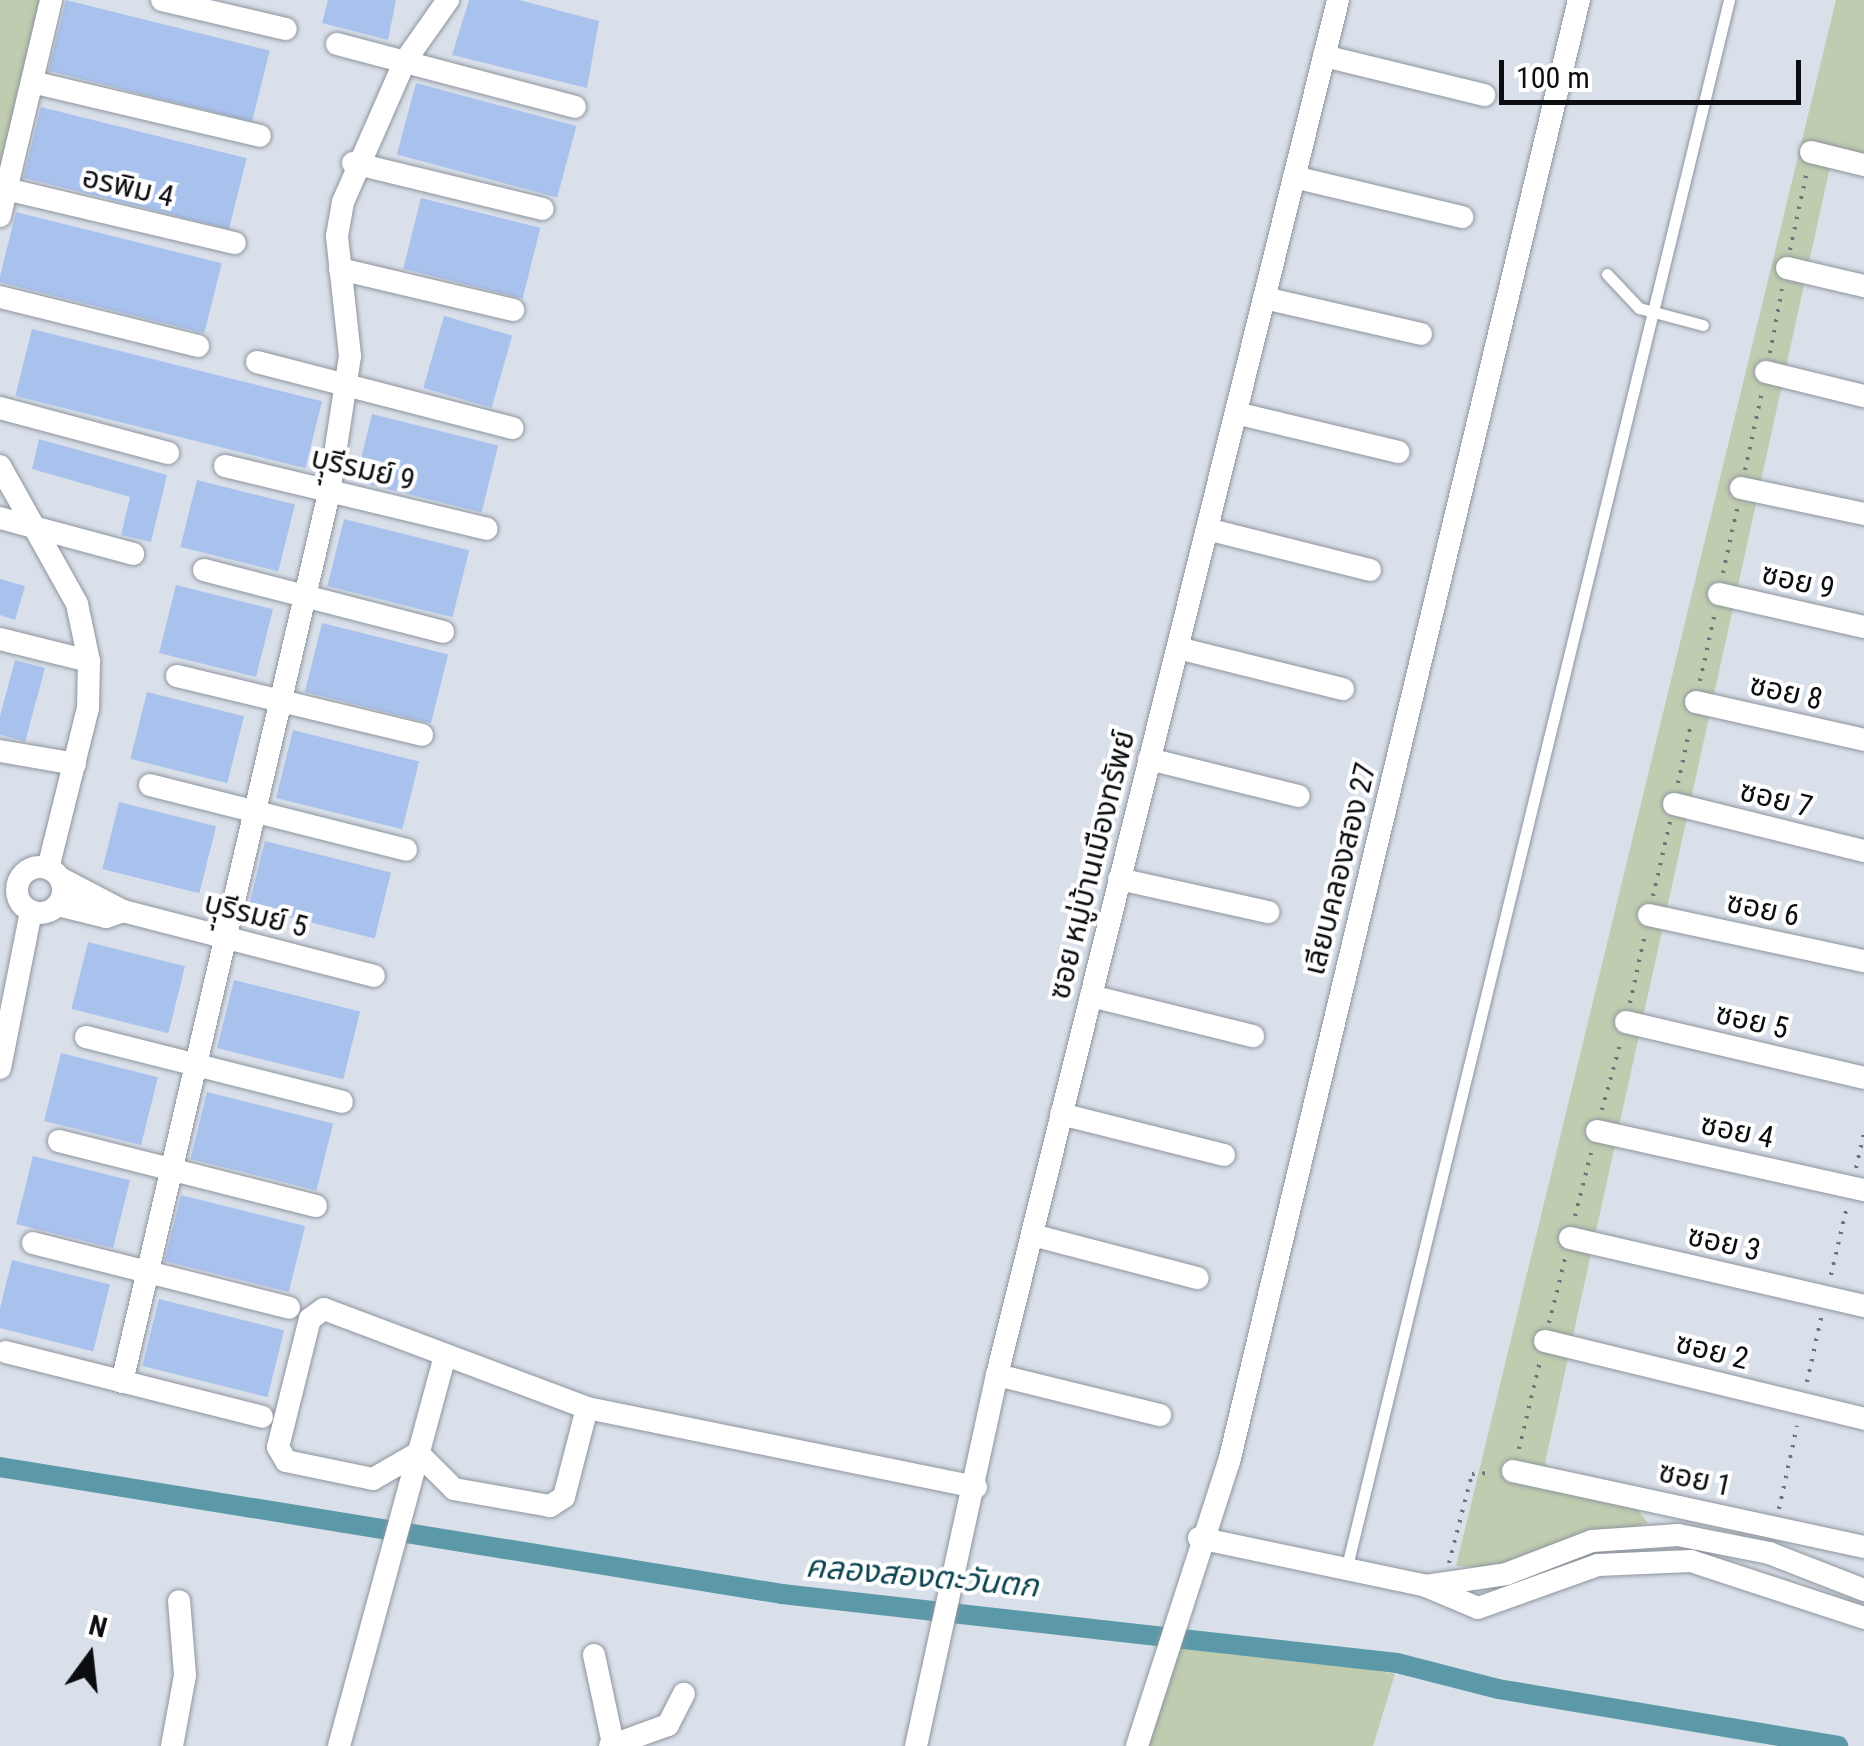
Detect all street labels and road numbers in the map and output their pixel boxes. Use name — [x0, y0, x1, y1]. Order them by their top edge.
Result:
street label: อรพิม 4 — [79, 159, 177, 215]
street label: บุุรีรมย์ 9 — [308, 440, 418, 498]
street label: ซอย 9 — [1758, 555, 1838, 607]
street label: ซอย 8 — [1746, 666, 1826, 718]
street label: ซอย หมู่บ้านเมืองทรัพย์ — [1041, 727, 1143, 1003]
street label: เลียบคลองสอง 27 — [1296, 759, 1384, 979]
street label: ซอย 7 — [1736, 773, 1816, 825]
street label: ซอย 6 — [1723, 884, 1803, 934]
street label: บุุรีรมย์ 5 — [201, 885, 311, 945]
street label: ซอย 5 — [1712, 995, 1792, 1047]
street label: ซอย 4 — [1697, 1106, 1777, 1156]
street label: ซอย 3 — [1684, 1217, 1764, 1269]
street label: ซอย 2 — [1672, 1325, 1752, 1377]
street label: ซอย 1 — [1655, 1454, 1735, 1504]

